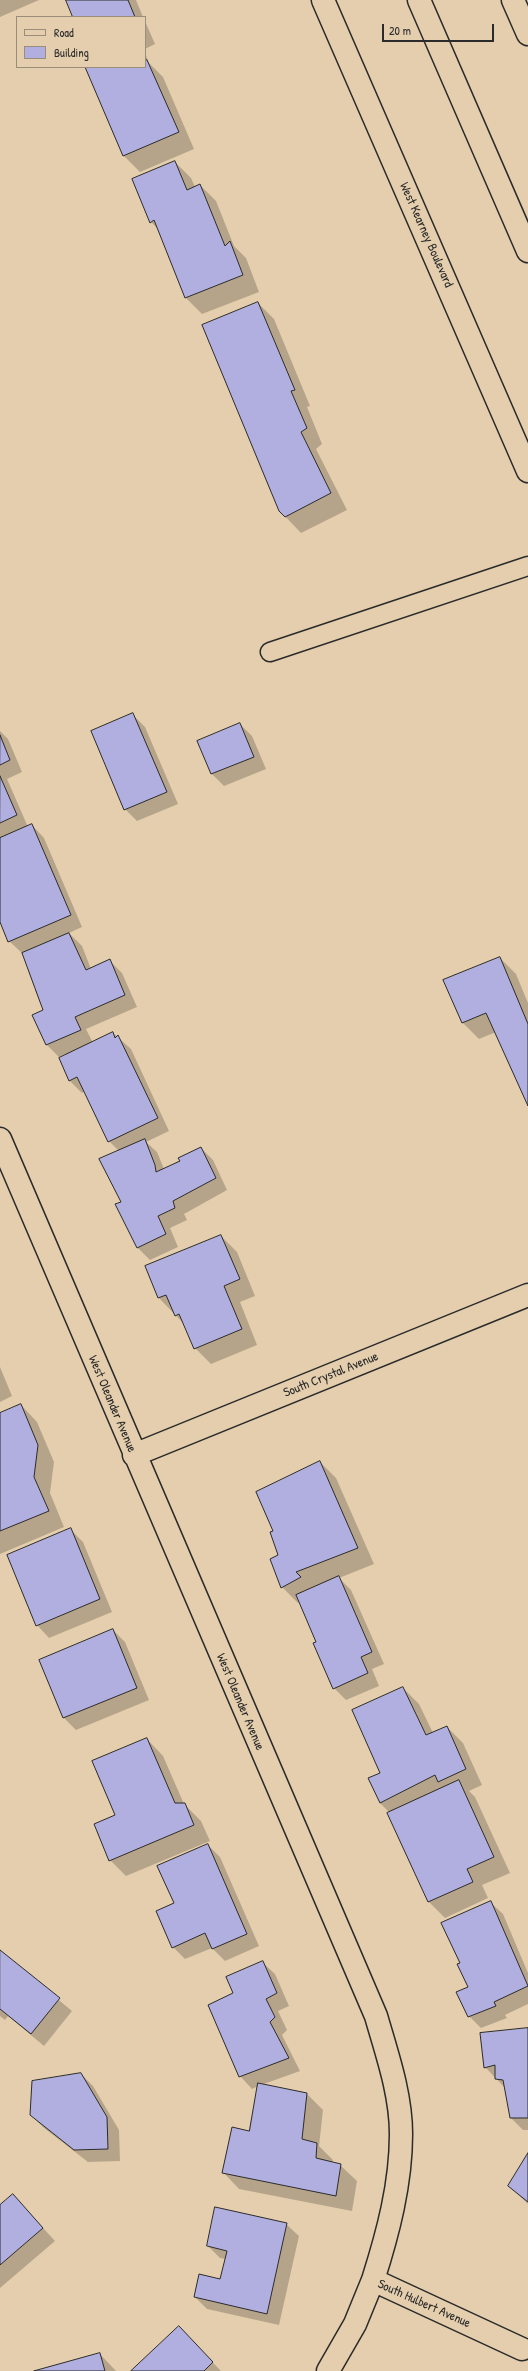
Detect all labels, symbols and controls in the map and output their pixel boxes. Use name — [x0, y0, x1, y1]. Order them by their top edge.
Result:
legend — [16, 16, 146, 68]
scale bar — [384, 16, 496, 42]
text: 20 m — [389, 22, 411, 39]
text: Road — [54, 24, 74, 41]
text: Building — [54, 44, 89, 61]
street label: West Kearney Boulevard — [396, 180, 456, 290]
street label: South Crystal Avenue — [281, 1349, 381, 1401]
street label: West Oleander Avenue — [85, 1353, 139, 1455]
street label: West Oleander Avenue — [213, 1651, 267, 1753]
street label: South Hulbert Avenue — [375, 2277, 473, 2331]

